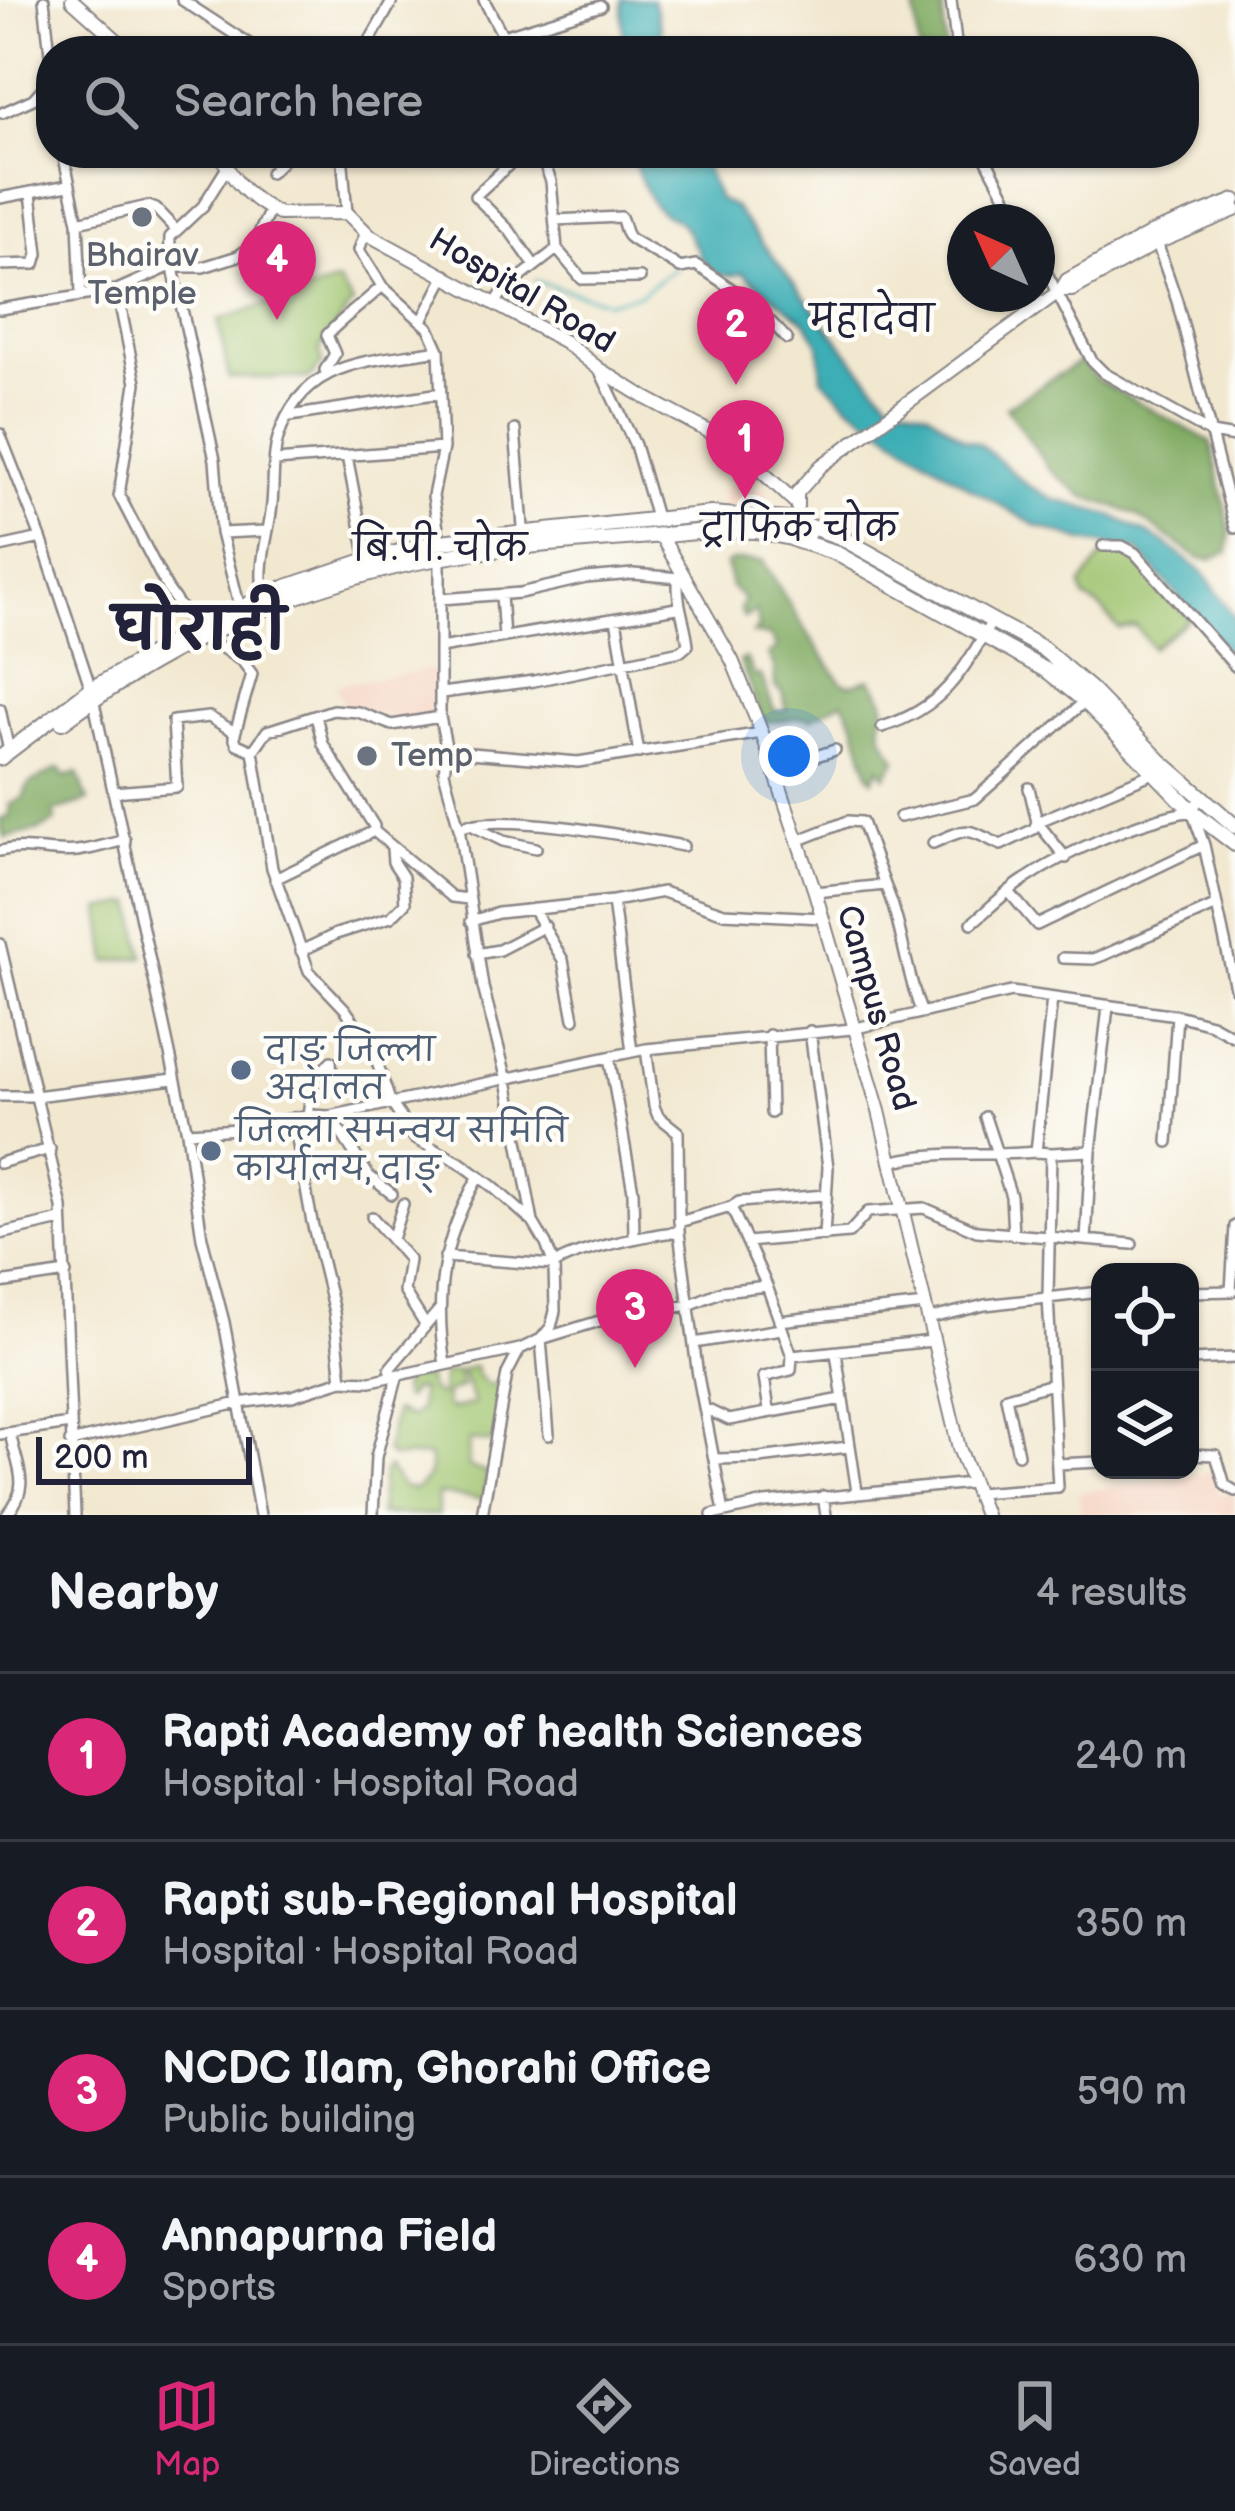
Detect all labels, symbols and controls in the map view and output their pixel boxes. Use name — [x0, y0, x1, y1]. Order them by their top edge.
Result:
search box — [36, 36, 1199, 168]
icon: search — [78, 69, 144, 135]
text: Search here — [174, 75, 423, 130]
marker: Bhairav Temple — [129, 204, 155, 230]
north arrow — [947, 204, 1055, 312]
street label: Hospital Road — [422, 220, 622, 362]
pin: 4 — [238, 221, 316, 320]
place label: Bhairav Temple — [85, 236, 199, 314]
pin: 2 — [697, 286, 775, 385]
district label: महादेवा — [807, 288, 937, 342]
pin: 1 — [706, 400, 784, 499]
district label: ट्राफिक चोक — [699, 498, 900, 551]
district label: बि.पी. चोक — [351, 518, 530, 571]
district label: घोराही — [108, 583, 290, 666]
your location — [759, 726, 819, 786]
place label: Temp — [391, 736, 473, 776]
marker: Temp — [354, 743, 380, 769]
street label: Campus Road — [828, 901, 924, 1115]
place label: दाङ् जिल्ला अदालत — [263, 1025, 437, 1109]
marker: दाङ् जिल्ला अदालत — [228, 1057, 254, 1083]
place label: जिल्ला समन्वय समिति कार्यालय, दाङ् — [233, 1106, 570, 1194]
marker: जिल्ला समन्वय समिति कार्यालय, दाङ् — [198, 1138, 224, 1164]
map controls — [1091, 1263, 1199, 1479]
button: locate — [1091, 1263, 1199, 1371]
pin: 3 — [596, 1269, 674, 1368]
button: layers — [1091, 1371, 1199, 1479]
scale bar — [36, 1431, 252, 1484]
text: 200 m — [54, 1438, 148, 1478]
text: Nearby — [48, 1563, 219, 1624]
text: 4 results — [1036, 1570, 1187, 1617]
text: Rapti Academy of health Sciences — [162, 1706, 863, 1761]
text: 1 — [79, 1733, 95, 1780]
text: 240 m — [1075, 1733, 1187, 1780]
text: Hospital · Hospital Road — [162, 1761, 579, 1808]
text: Rapti sub-Regional Hospital — [162, 1874, 738, 1929]
text: 2 — [75, 1901, 99, 1948]
text: 350 m — [1075, 1901, 1187, 1948]
text: Hospital · Hospital Road — [162, 1929, 579, 1976]
text: NCDC Ilam, Ghorahi Office — [162, 2042, 711, 2097]
text: 3 — [76, 2069, 98, 2116]
text: 590 m — [1076, 2069, 1187, 2116]
text: Public building — [162, 2097, 416, 2144]
text: Annapurna Field — [162, 2210, 497, 2265]
text: 4 — [76, 2237, 98, 2284]
text: 630 m — [1073, 2237, 1187, 2284]
text: Sports — [162, 2265, 276, 2312]
tab: Map — [154, 2373, 220, 2485]
tab: Directions — [529, 2373, 680, 2485]
tab: Saved — [988, 2373, 1081, 2485]

